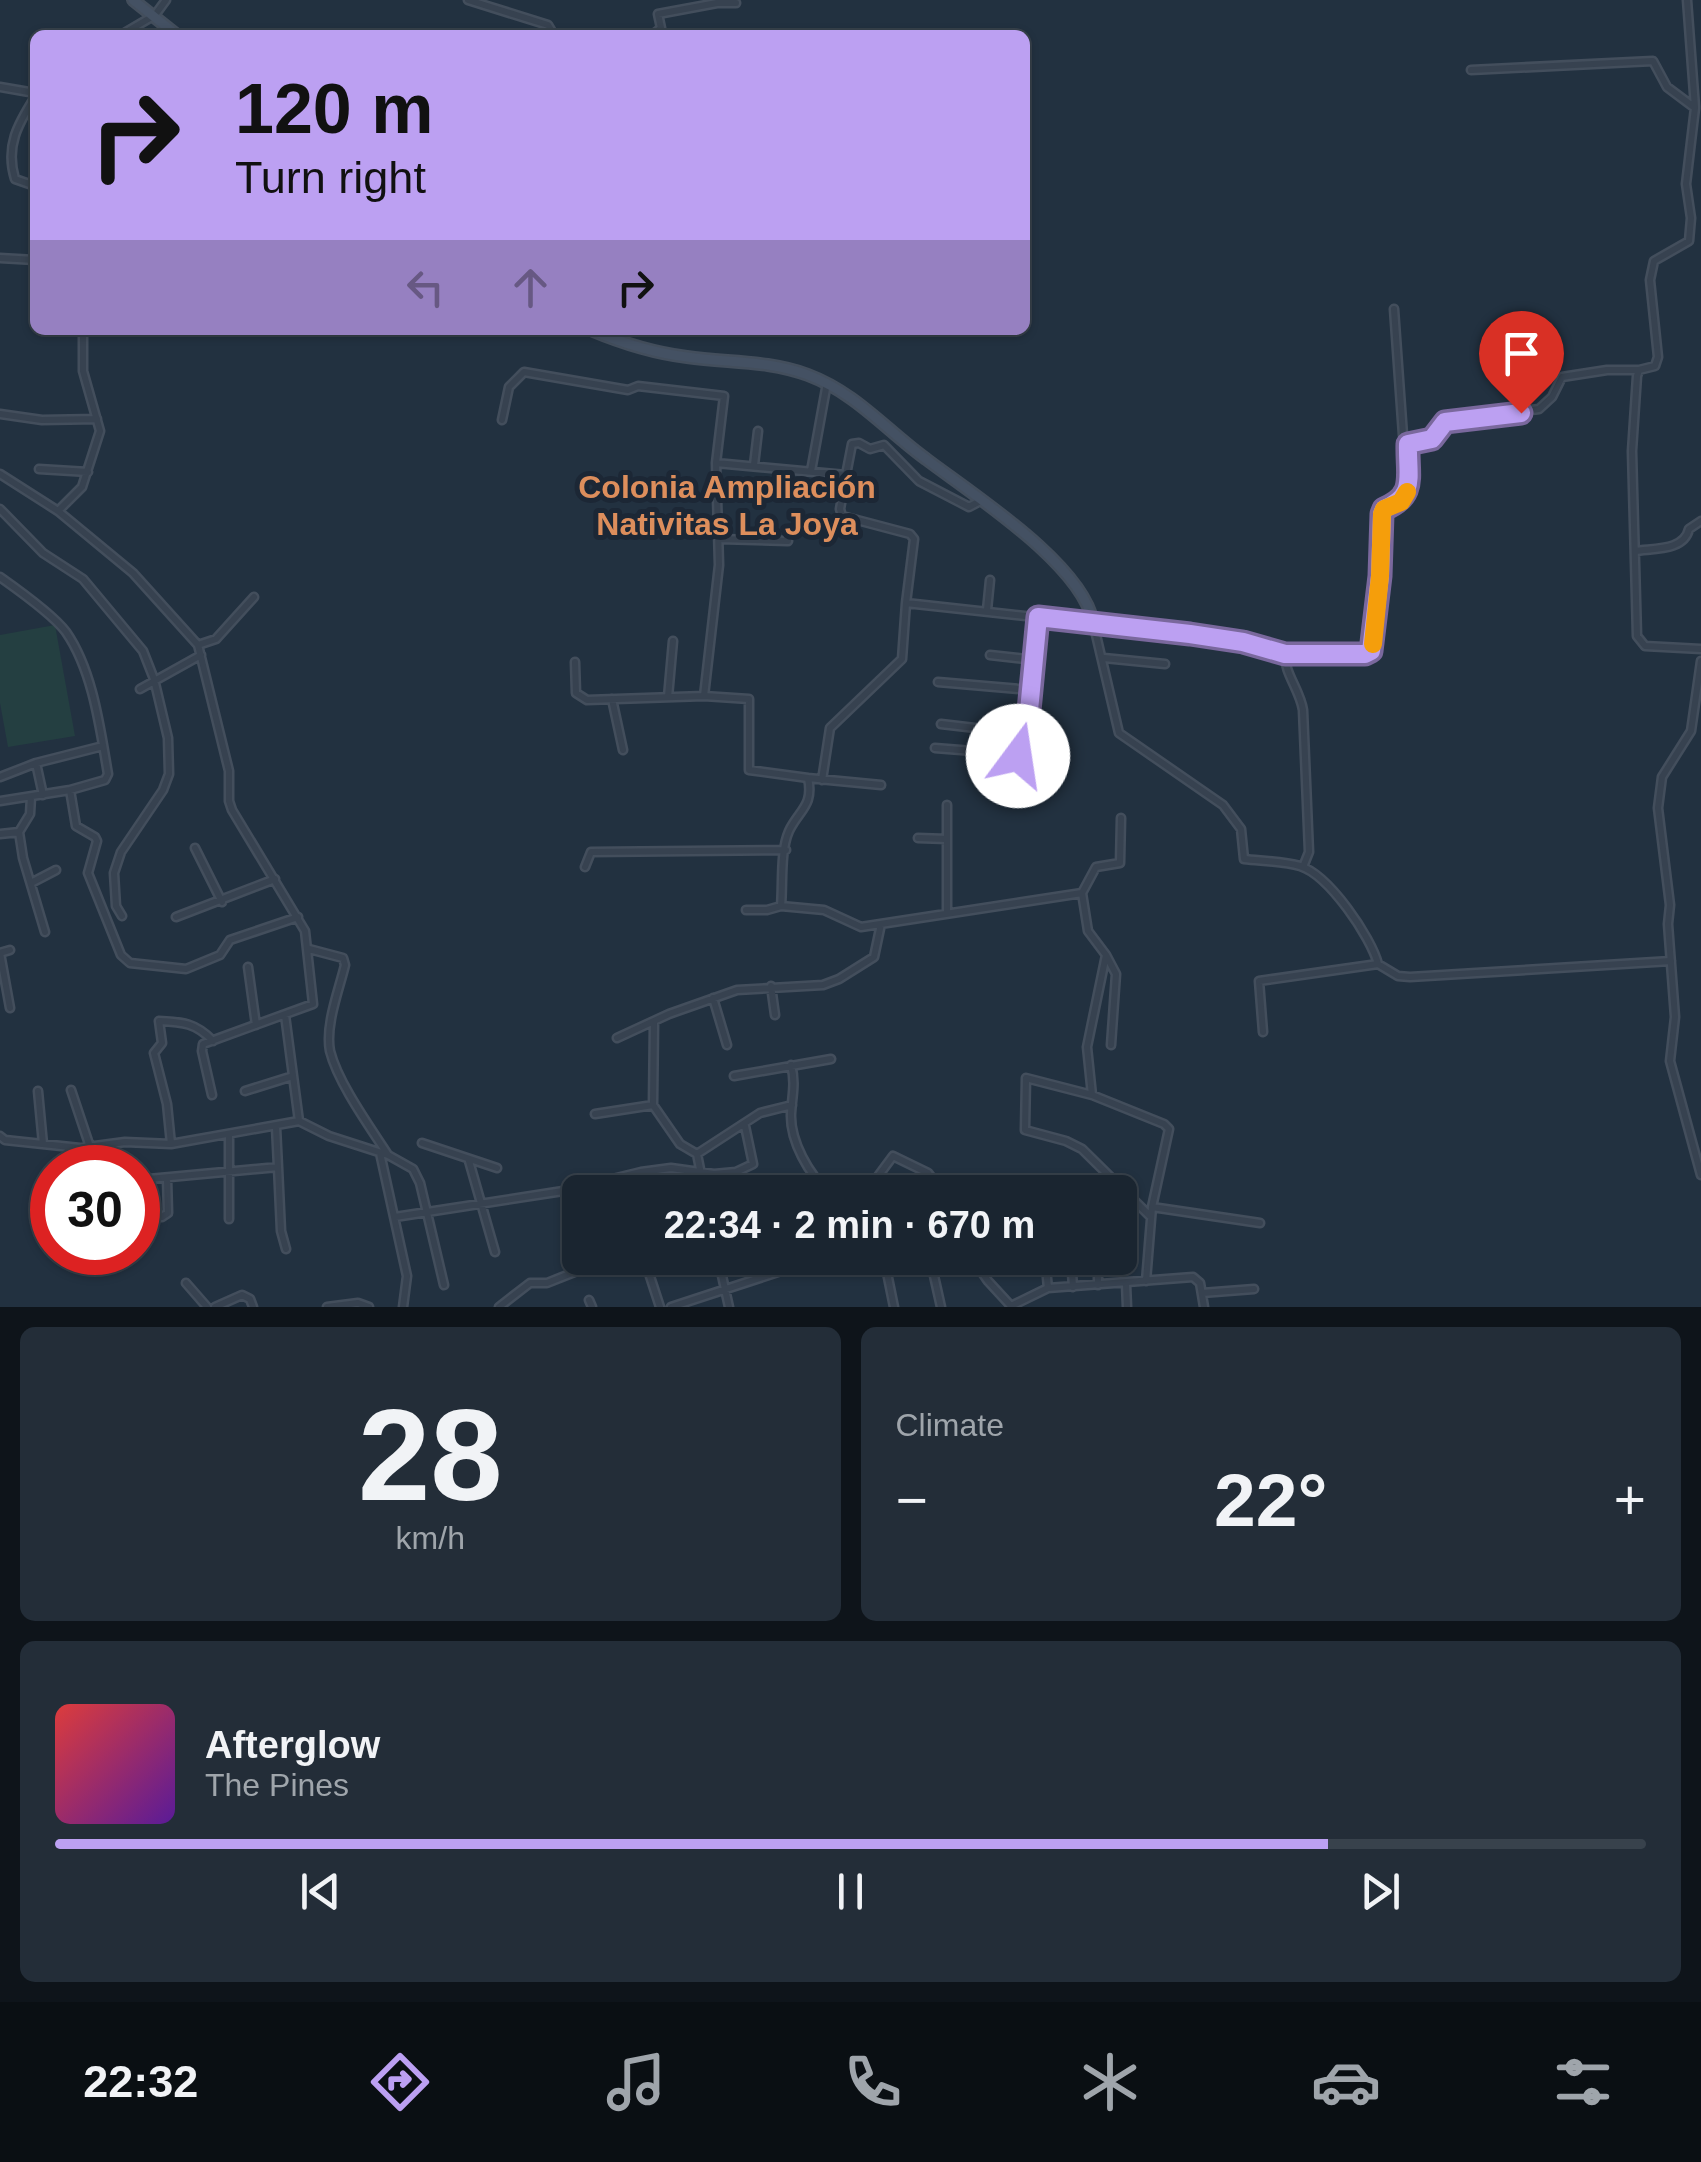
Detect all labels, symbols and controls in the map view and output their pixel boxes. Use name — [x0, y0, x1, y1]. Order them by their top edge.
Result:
icon: right — [70, 70, 200, 200]
text: 120 m — [235, 70, 433, 148]
text: Turn right — [235, 152, 426, 203]
icon: left — [398, 260, 453, 315]
icon: ahead — [503, 260, 558, 315]
icon: right — [608, 260, 663, 315]
pin — [1479, 311, 1564, 414]
icon: arrive — [1494, 326, 1549, 381]
district label: Colonia Ampliación Nativitas La Joya — [578, 469, 876, 542]
position arrow — [966, 704, 1070, 808]
speed limit sign: 30 — [30, 1145, 160, 1275]
text: 22:34 · 2 min · 670 m — [664, 1204, 1035, 1246]
text: 28 — [358, 1382, 503, 1528]
text: Climate — [896, 1407, 1004, 1443]
text: 22° — [1214, 1458, 1327, 1542]
text: − — [896, 1469, 928, 1531]
text: + — [1614, 1469, 1646, 1531]
text: km/h — [396, 1520, 465, 1556]
text: Afterglow — [205, 1724, 380, 1766]
text: The Pines — [205, 1767, 349, 1803]
icon: previous — [293, 1864, 348, 1919]
icon: pause — [823, 1864, 878, 1919]
icon: next — [1353, 1864, 1408, 1919]
icon: directions — [365, 2047, 435, 2117]
icon: music — [601, 2047, 671, 2117]
icon: phone — [838, 2047, 908, 2117]
icon: climate — [1075, 2047, 1145, 2117]
icon: car — [1311, 2047, 1381, 2117]
icon: filters — [1548, 2047, 1618, 2117]
text: 22:32 — [83, 2056, 198, 2107]

